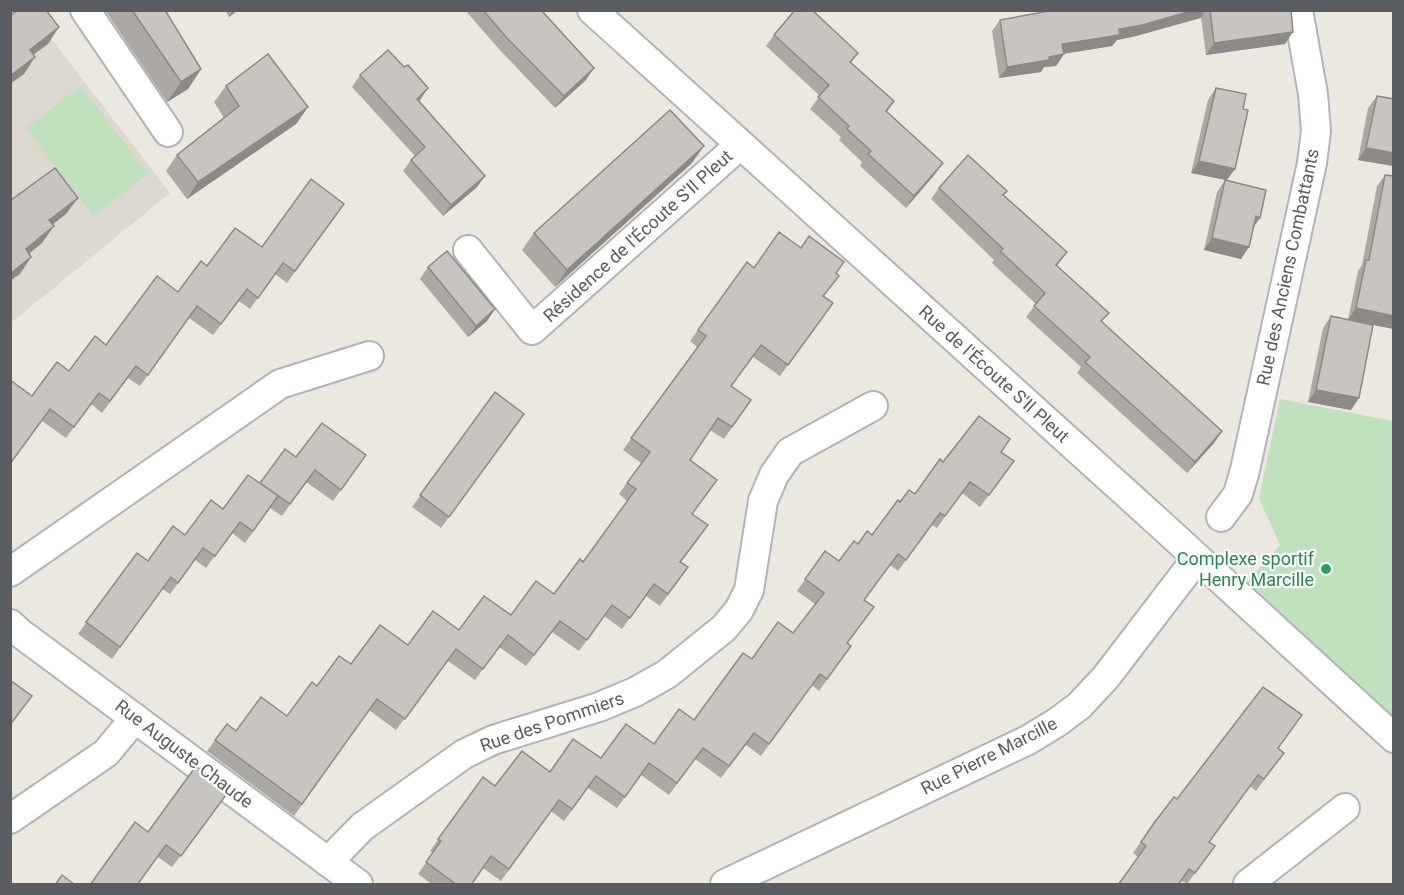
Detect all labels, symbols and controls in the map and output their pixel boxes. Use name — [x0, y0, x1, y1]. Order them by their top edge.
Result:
street label: Résidence de l'Écoute S'Il Pleut — [539, 145, 737, 326]
street label: Rue des Anciens Combattants — [1252, 147, 1323, 387]
street label: Rue de l'Écoute S'Il Pleut — [915, 301, 1074, 447]
place label: Complexe sportif Henry Marcille — [1177, 548, 1315, 590]
marker: Complexe sportif Henry Marcille — [1319, 562, 1333, 576]
street label: Rue des Pommiers — [477, 687, 627, 756]
street label: Rue Auguste Chaude — [111, 695, 257, 812]
street label: Rue Pierre Marcille — [917, 712, 1060, 799]

